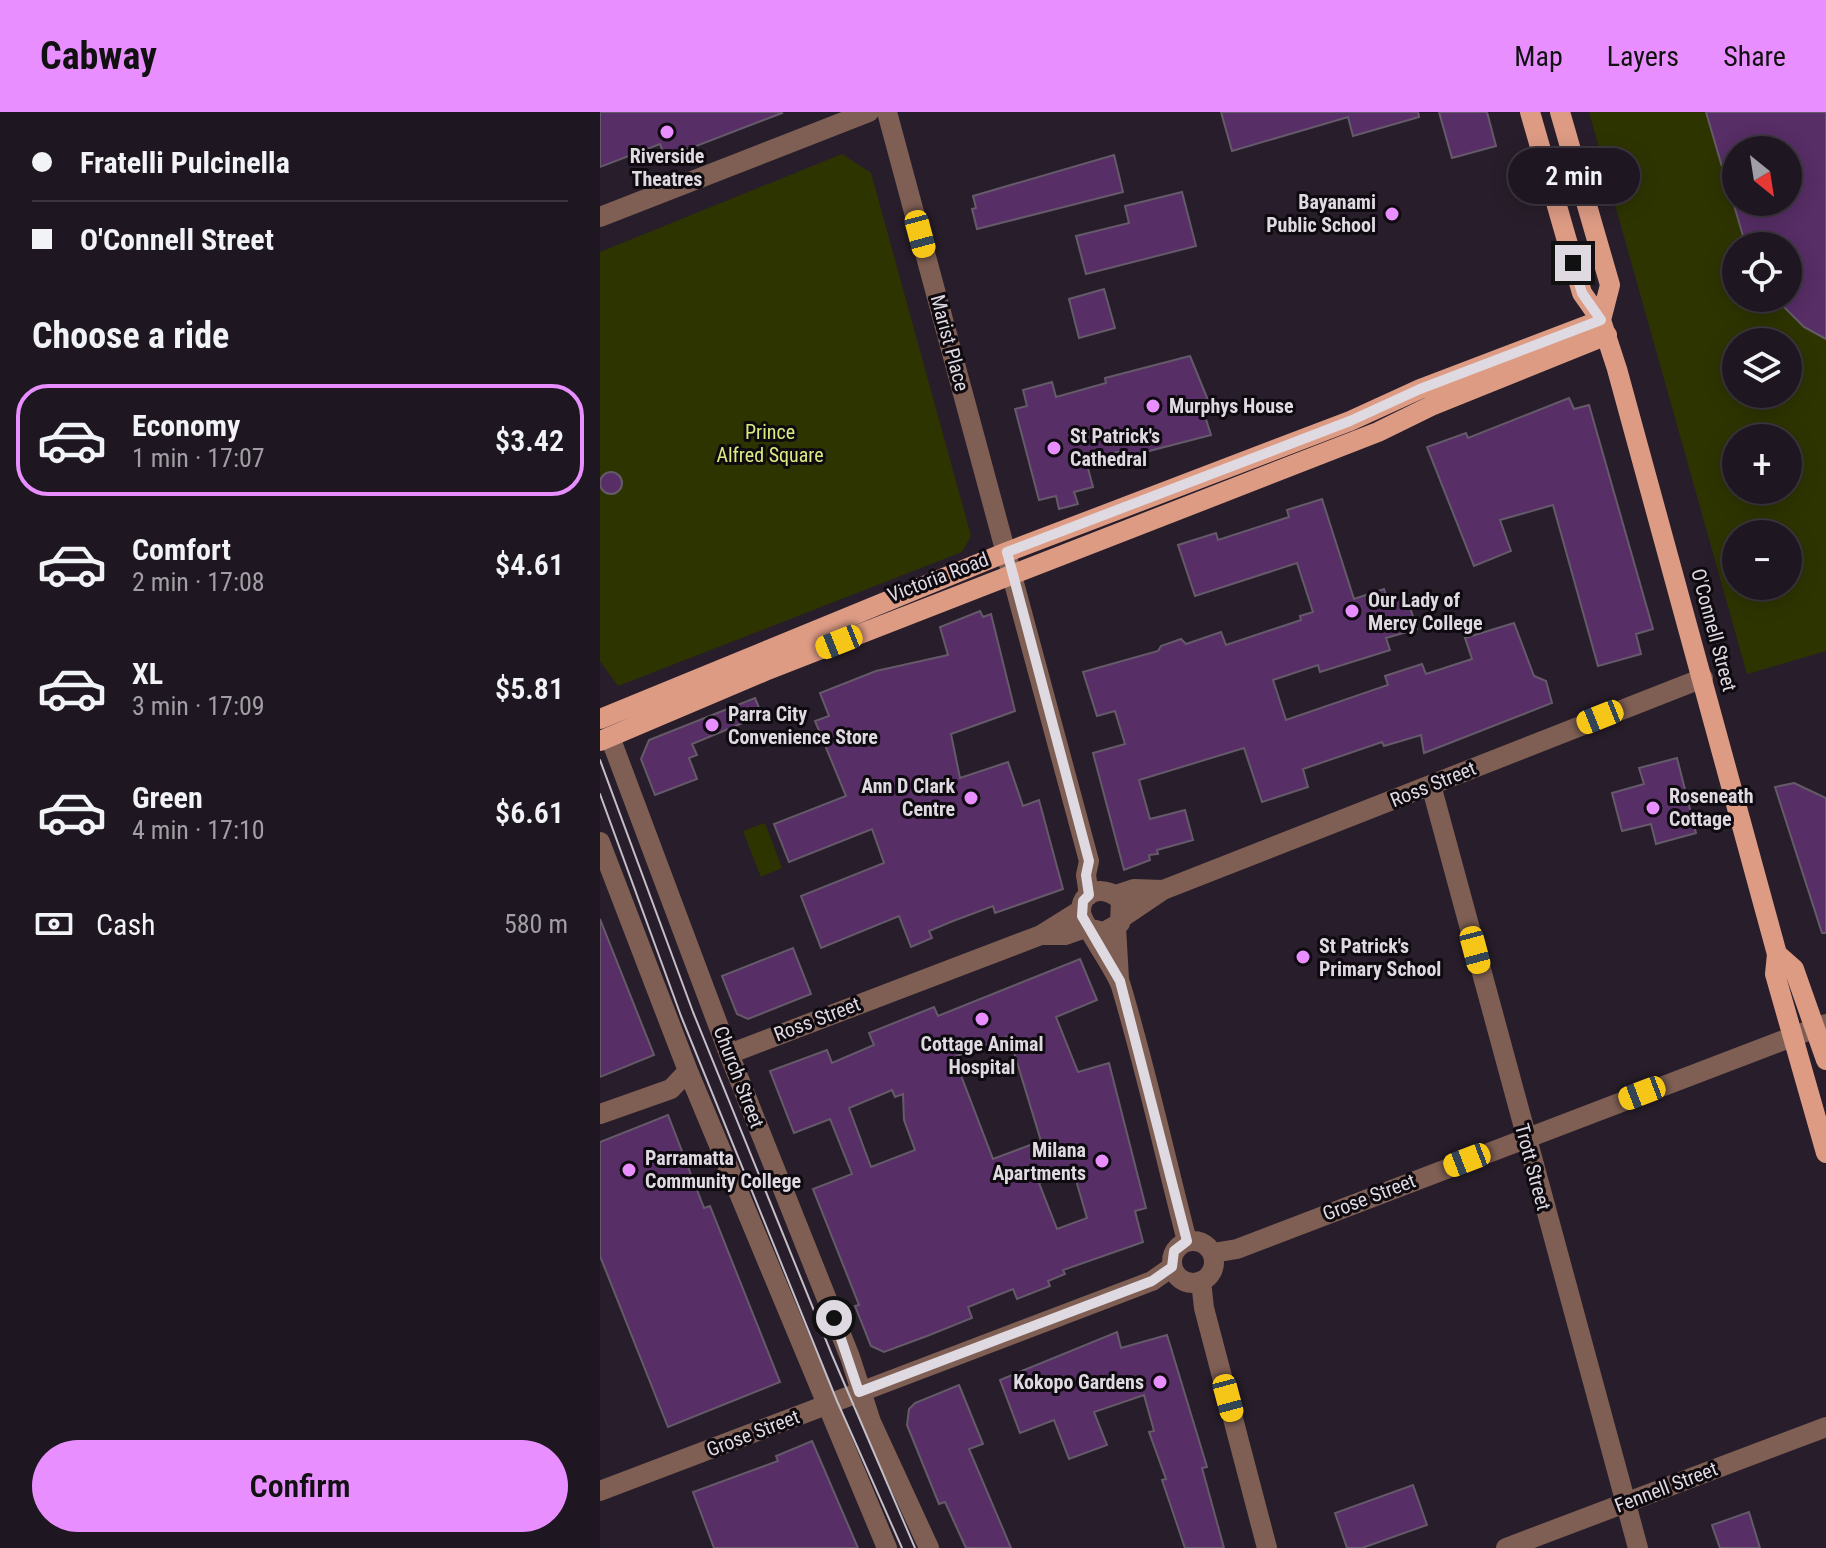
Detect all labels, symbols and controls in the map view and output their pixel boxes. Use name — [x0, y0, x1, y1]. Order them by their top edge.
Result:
text: Cabway — [40, 34, 157, 78]
text: Map — [1514, 40, 1563, 73]
text: Layers — [1607, 40, 1679, 73]
text: Share — [1723, 40, 1786, 73]
marker: Riverside Theatres — [658, 123, 676, 141]
north arrow — [1722, 136, 1802, 216]
map controls — [1722, 136, 1802, 600]
place label: Riverside Theatres — [630, 144, 704, 191]
text: Fratelli Pulcinella — [80, 145, 290, 180]
callout: 2 min — [1507, 147, 1639, 203]
text: 2 min — [1545, 161, 1603, 191]
place label: Bayanami Public School — [1266, 190, 1376, 237]
marker: Bayanami Public School — [1383, 205, 1401, 223]
car — [902, 208, 938, 260]
text: O'Connell Street — [80, 222, 274, 257]
button: locate — [1722, 232, 1802, 312]
route end — [1555, 245, 1591, 281]
street label: Marist Place — [926, 292, 974, 394]
text: Choose a ride — [32, 315, 229, 357]
button: layers — [1722, 328, 1802, 408]
place label: Murphys House — [1169, 394, 1294, 418]
marker: Murphys House — [1144, 397, 1162, 415]
icon: car — [36, 404, 108, 476]
text: Economy — [132, 408, 240, 443]
park label: Prince Alfred Square — [716, 420, 824, 467]
text: $3.42 — [495, 423, 564, 458]
place label: St Patrick's Cathedral — [1070, 424, 1160, 471]
button: + — [1722, 424, 1802, 504]
marker: St Patrick's Cathedral — [1045, 439, 1063, 457]
text: 1 min · 17:07 — [132, 443, 265, 473]
button: − — [1722, 520, 1802, 600]
icon: car — [36, 528, 108, 600]
text: Comfort — [132, 532, 231, 567]
text: $4.61 — [495, 547, 564, 582]
street label: Victoria Road — [884, 547, 992, 607]
street label: O'Connell Street — [1686, 566, 1742, 694]
text: 2 min · 17:08 — [132, 567, 265, 597]
place label: Our Lady of Mercy College — [1368, 588, 1483, 635]
marker: Our Lady of Mercy College — [1343, 602, 1361, 620]
car — [812, 622, 866, 662]
icon: car — [36, 652, 108, 724]
text: XL — [132, 656, 163, 691]
text: $5.81 — [495, 671, 564, 706]
text: 3 min · 17:09 — [132, 691, 265, 721]
car — [1573, 697, 1627, 737]
place label: Parra City Convenience Store — [728, 702, 878, 749]
marker: Parra City Convenience Store — [703, 716, 721, 734]
street label: Ross Street — [1387, 756, 1479, 812]
place label: Ann D Clark Centre — [861, 774, 955, 821]
icon: car — [36, 776, 108, 848]
text: Green — [132, 780, 203, 815]
place label: Roseneath Cottage — [1669, 784, 1753, 831]
marker: Ann D Clark Centre — [962, 789, 980, 807]
text: $6.61 — [495, 795, 564, 830]
marker: Roseneath Cottage — [1644, 799, 1662, 817]
text: 4 min · 17:10 — [132, 815, 265, 845]
icon: cash — [32, 902, 76, 946]
text: Cash — [96, 907, 156, 942]
text: 580 m — [504, 909, 568, 939]
car — [1457, 924, 1493, 976]
place label: St Patrick's Primary School — [1319, 934, 1441, 981]
marker: St Patrick's Primary School — [1294, 948, 1312, 966]
street label: Ross Street — [771, 992, 864, 1046]
marker: Cottage Animal Hospital — [973, 1010, 991, 1028]
street label: Church Street — [709, 1023, 769, 1131]
place label: Cottage Animal Hospital — [921, 1032, 1043, 1079]
car — [1615, 1073, 1669, 1113]
street label: Trott Street — [1510, 1121, 1556, 1213]
place label: Milana Apartments — [992, 1138, 1086, 1185]
car — [1440, 1140, 1494, 1180]
place label: Parramatta Community College — [645, 1146, 801, 1193]
marker: Milana Apartments — [1093, 1152, 1111, 1170]
marker: Parramatta Community College — [620, 1161, 638, 1179]
street label: Grose Street — [1319, 1168, 1419, 1226]
route start — [816, 1300, 852, 1336]
place label: Kokopo Gardens — [1013, 1370, 1144, 1394]
car — [1210, 1372, 1246, 1424]
marker: Kokopo Gardens — [1151, 1373, 1169, 1391]
street label: Grose Street — [703, 1404, 803, 1462]
button: Confirm — [32, 1440, 568, 1532]
street label: Fennell Street — [1611, 1456, 1721, 1518]

